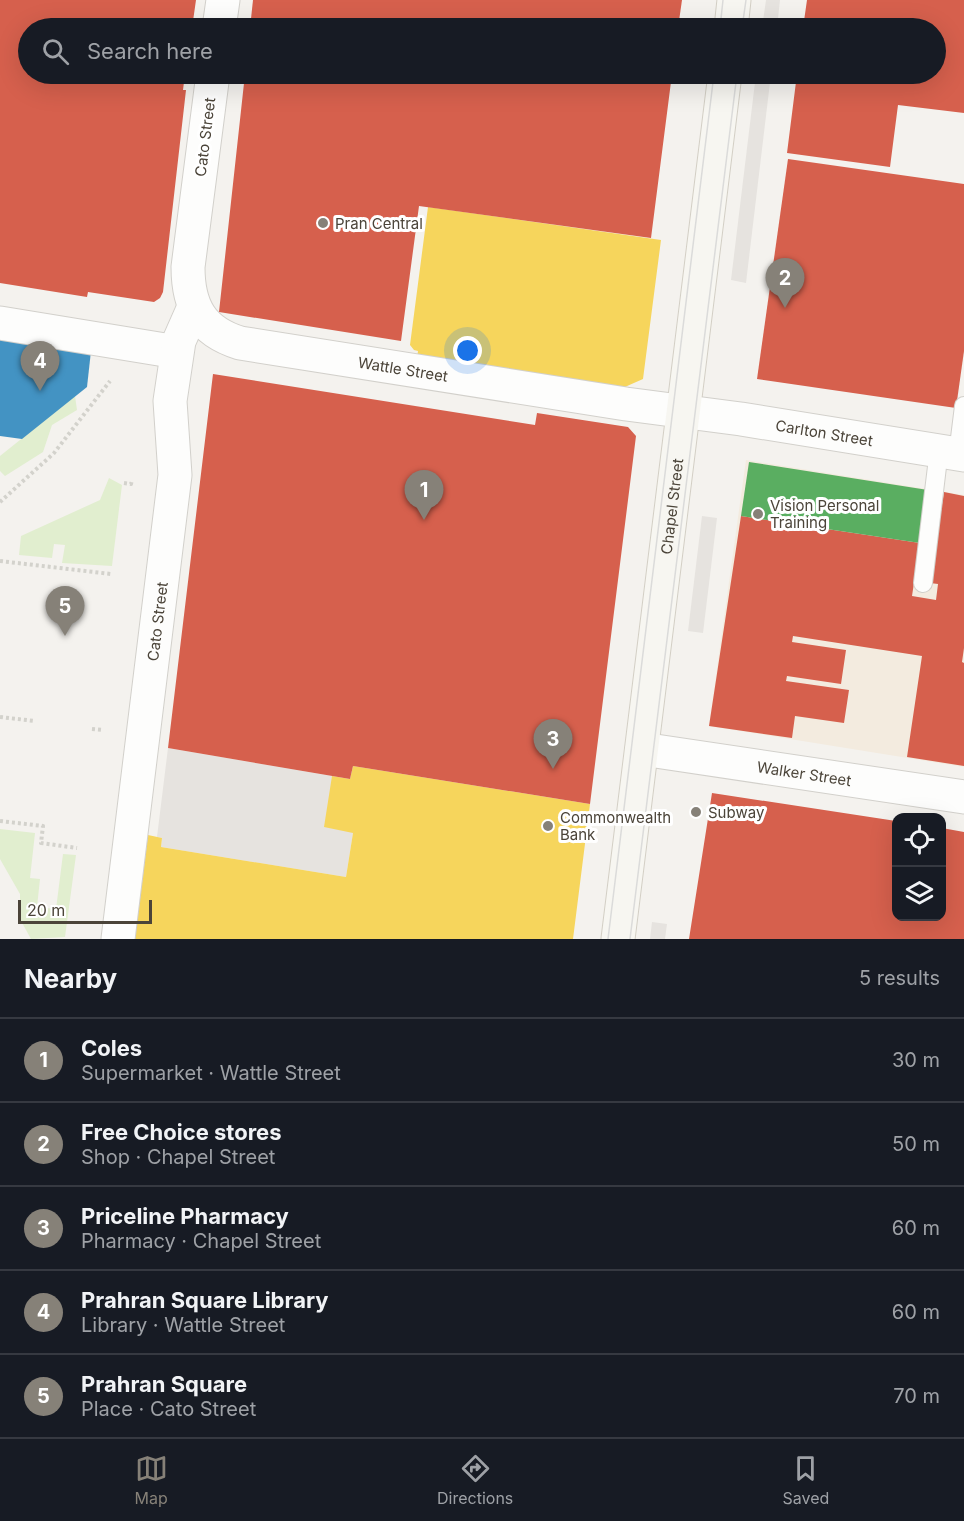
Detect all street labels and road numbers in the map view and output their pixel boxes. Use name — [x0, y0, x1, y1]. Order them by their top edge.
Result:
street label: Cato Street — [191, 96, 219, 178]
street label: Wattle Street — [357, 352, 449, 385]
street label: Carlton Street — [774, 415, 874, 450]
street label: Chapel Street — [656, 457, 687, 555]
street label: Cato Street — [143, 581, 171, 662]
street label: Walker Street — [756, 757, 853, 790]

